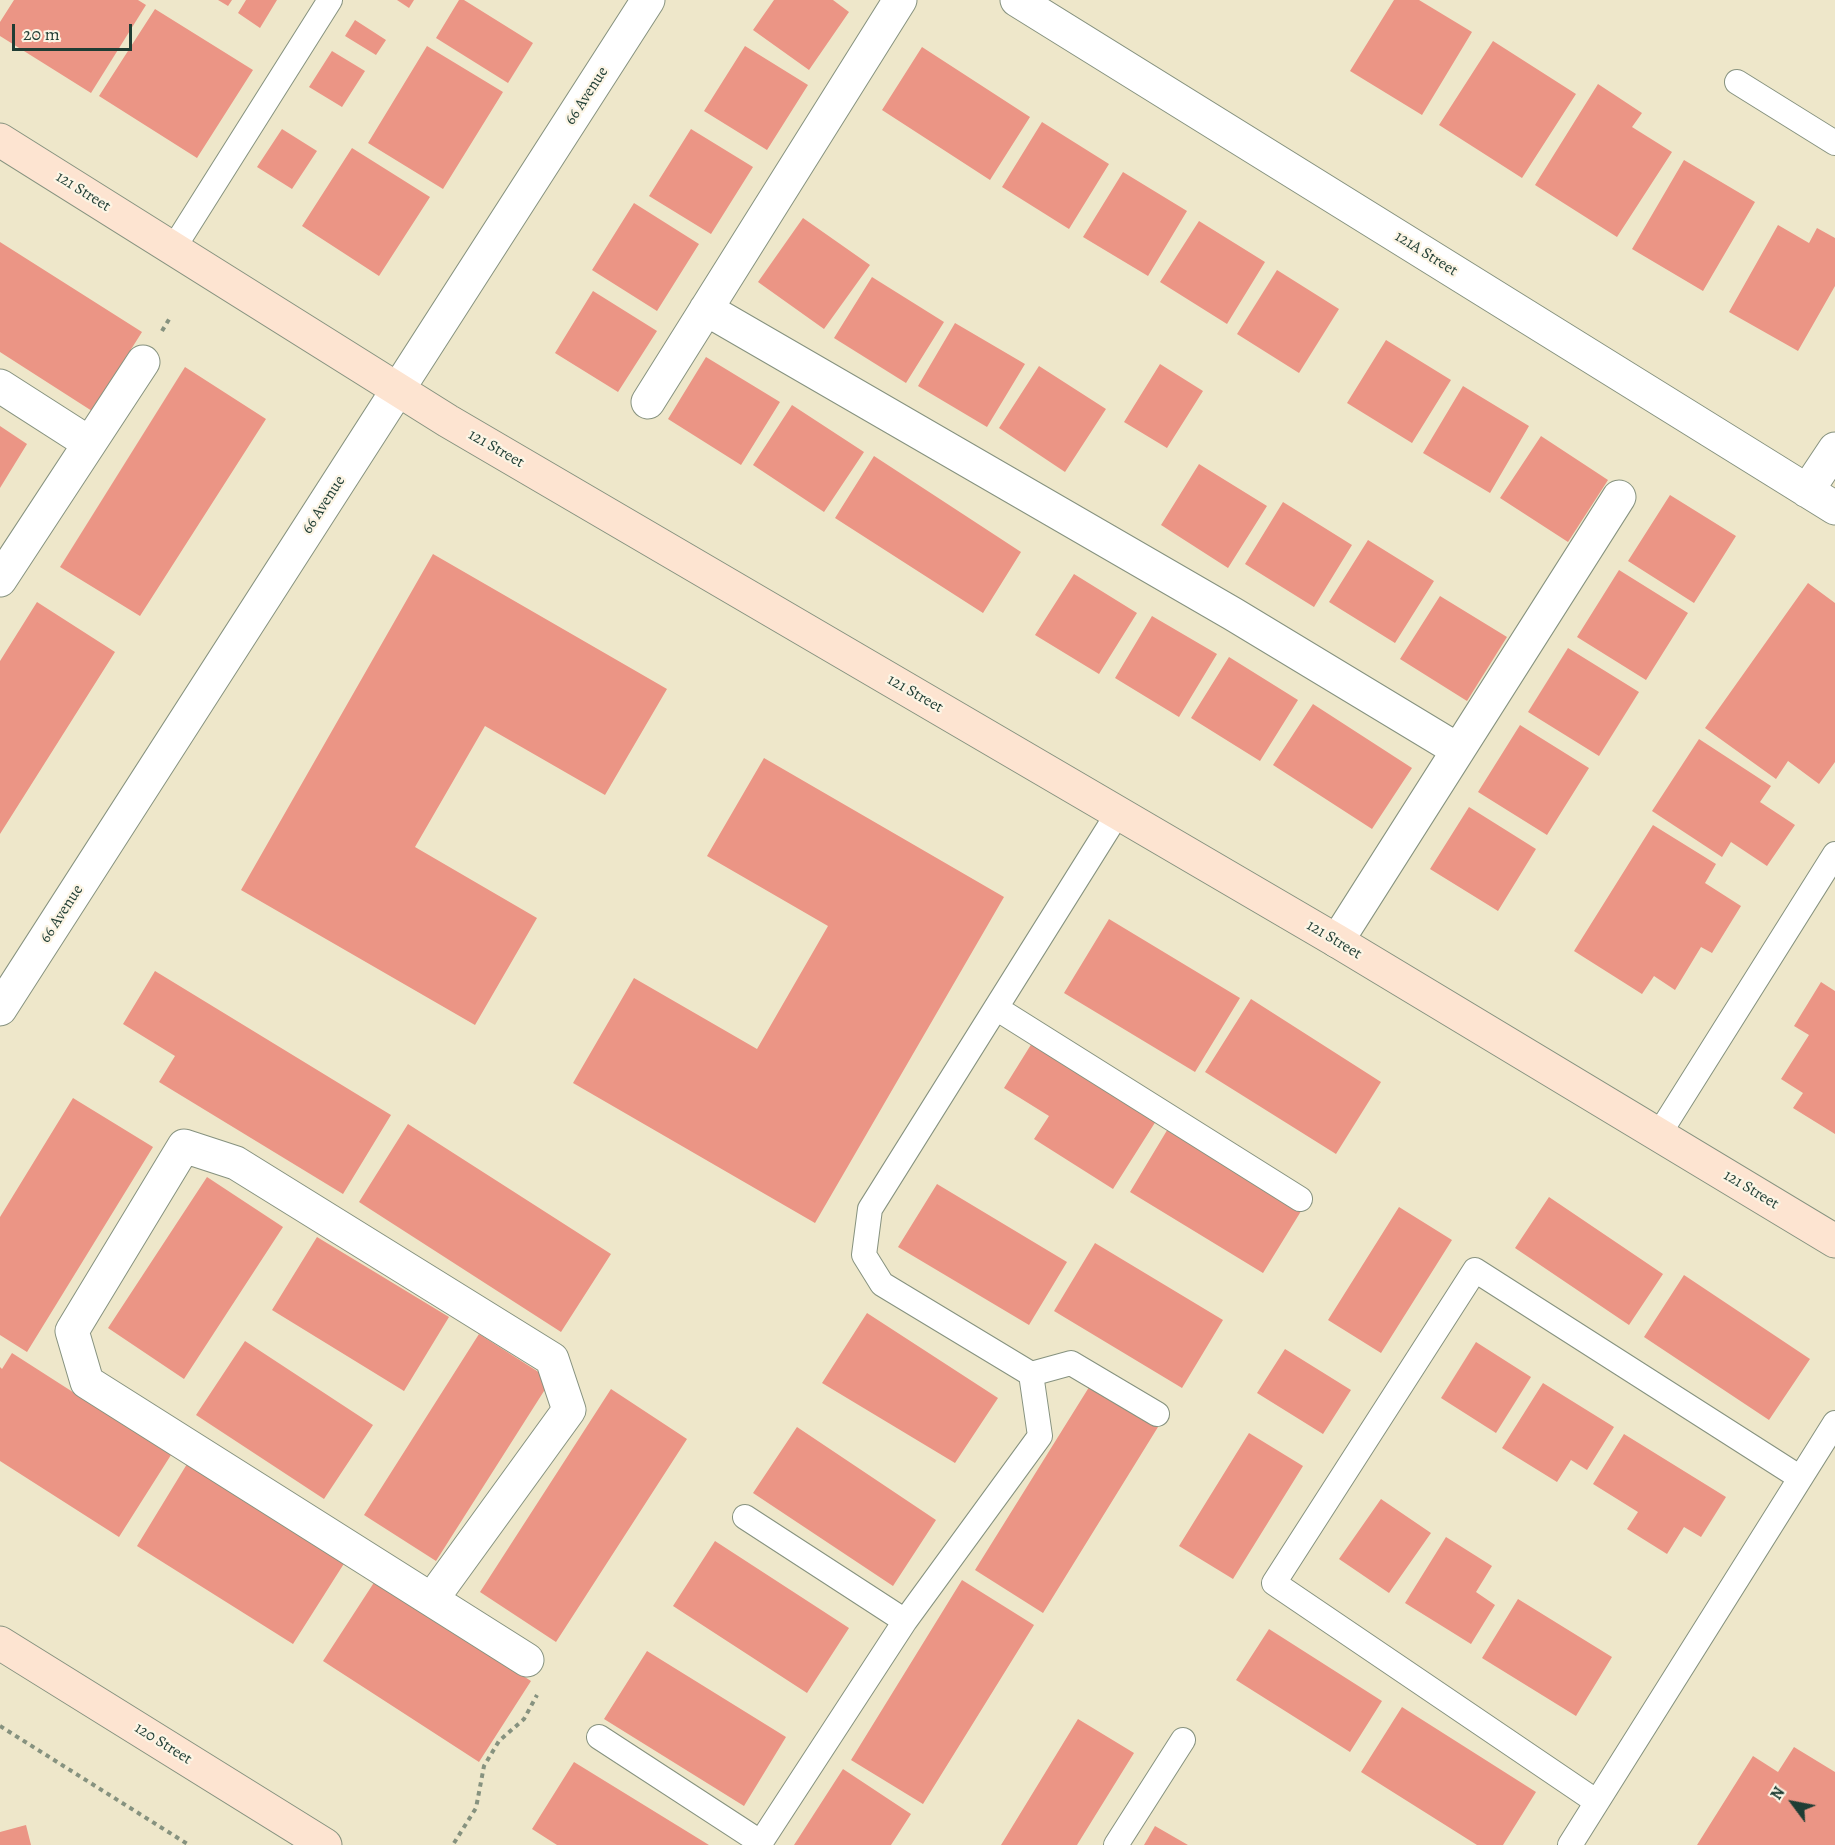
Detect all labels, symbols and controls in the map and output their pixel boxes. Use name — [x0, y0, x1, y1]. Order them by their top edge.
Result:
scale bar — [15, 12, 135, 50]
text: 20 m — [23, 22, 60, 46]
street label: 66 Avenue — [561, 63, 613, 129]
street label: 121 Street — [52, 168, 114, 216]
street label: 121A Street — [1391, 227, 1461, 281]
street label: 121 Street — [465, 425, 527, 473]
street label: 66 Avenue — [298, 472, 350, 538]
street label: 121 Street — [884, 670, 946, 718]
street label: 66 Avenue — [36, 881, 88, 947]
street label: 121 Street — [1303, 916, 1365, 964]
street label: 121 Street — [1720, 1166, 1782, 1214]
street label: 120 Street — [131, 1719, 195, 1769]
north arrow — [1763, 1773, 1823, 1833]
text: N — [1765, 1783, 1790, 1804]

